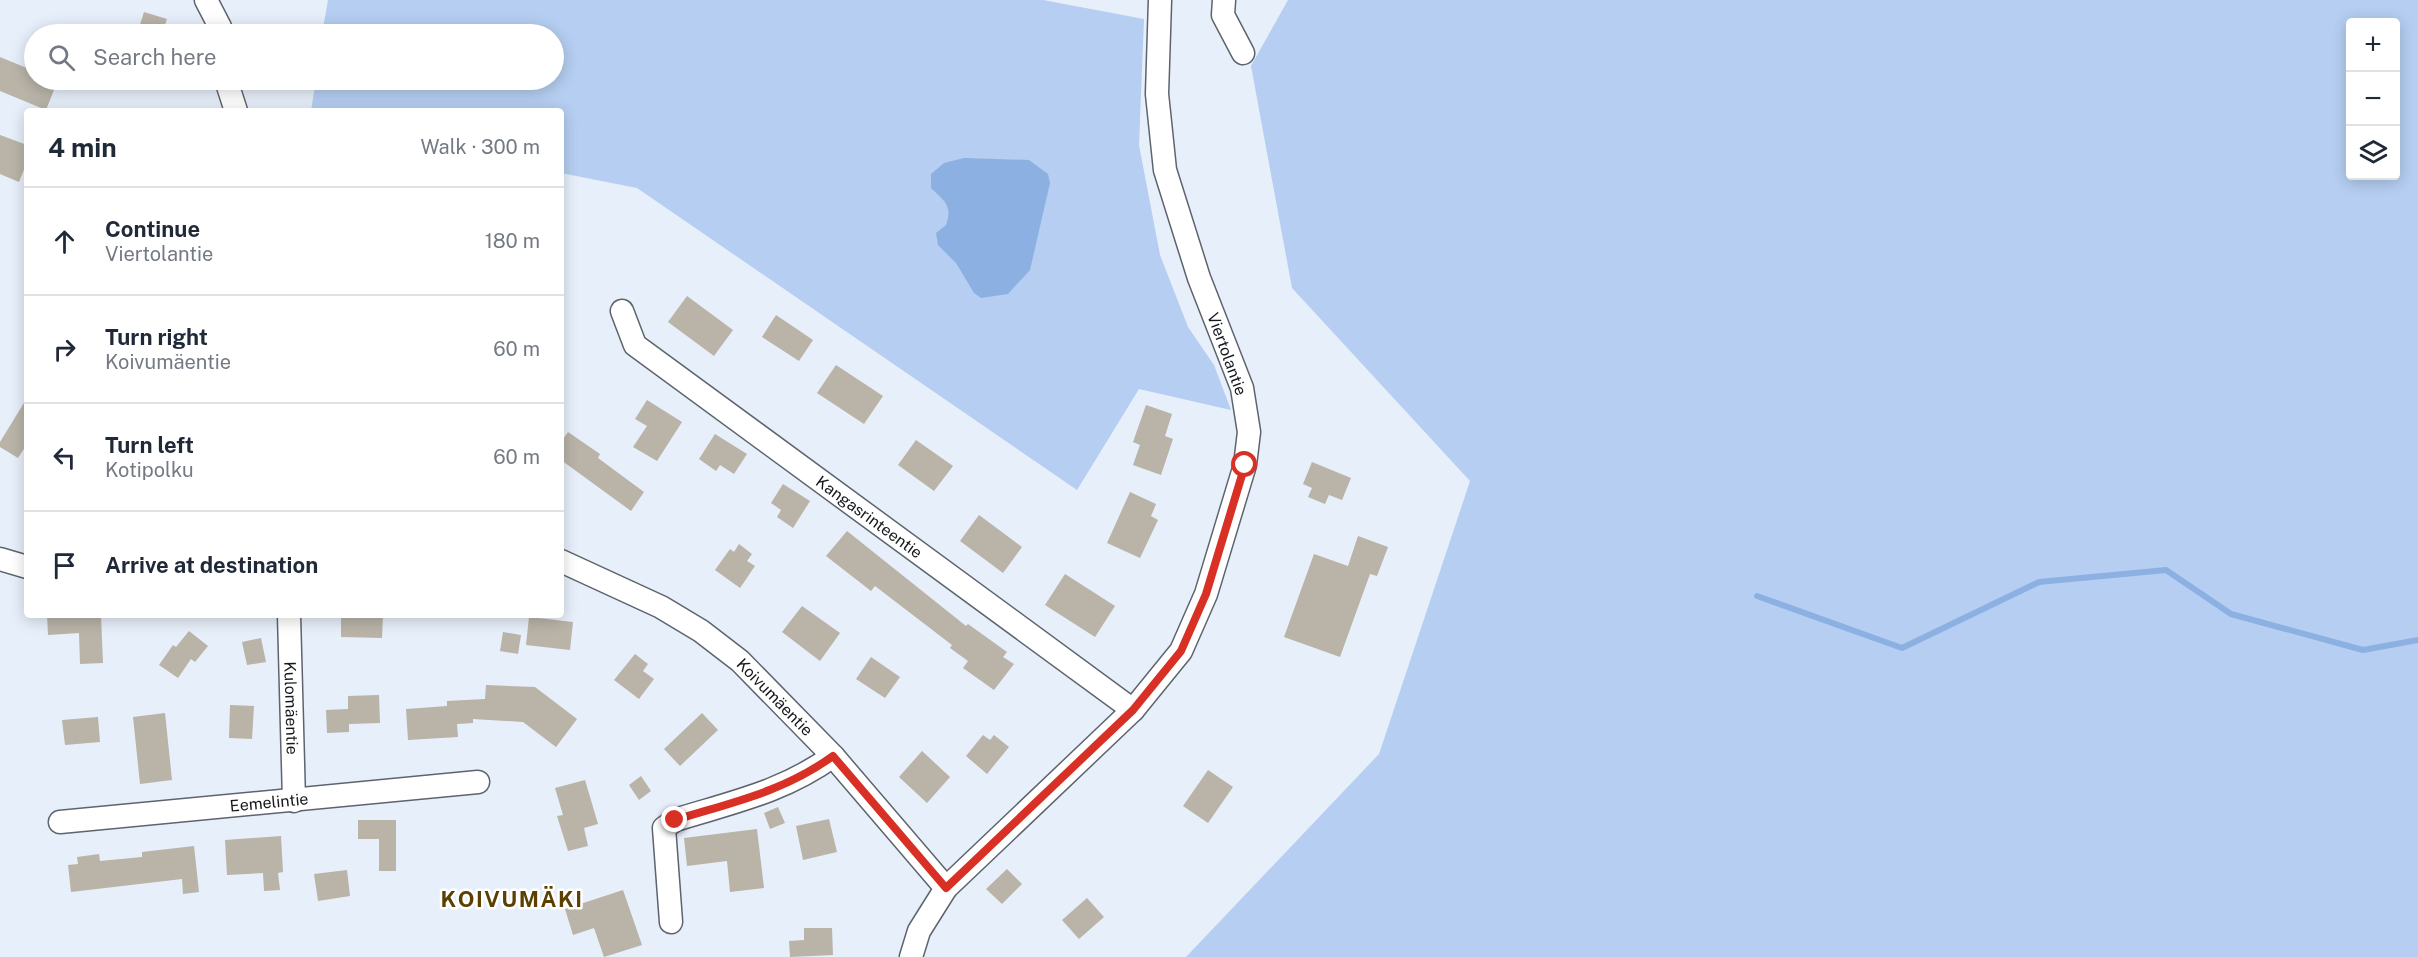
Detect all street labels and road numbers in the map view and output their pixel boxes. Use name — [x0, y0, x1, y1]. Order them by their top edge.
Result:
street label: Viertolantie — [1203, 310, 1251, 398]
street label: Kangasrinteentie — [813, 472, 926, 562]
street label: Koivumäentie — [733, 654, 817, 739]
street label: Kulomäentie — [281, 661, 302, 755]
street label: Eemelintie — [229, 789, 309, 815]

